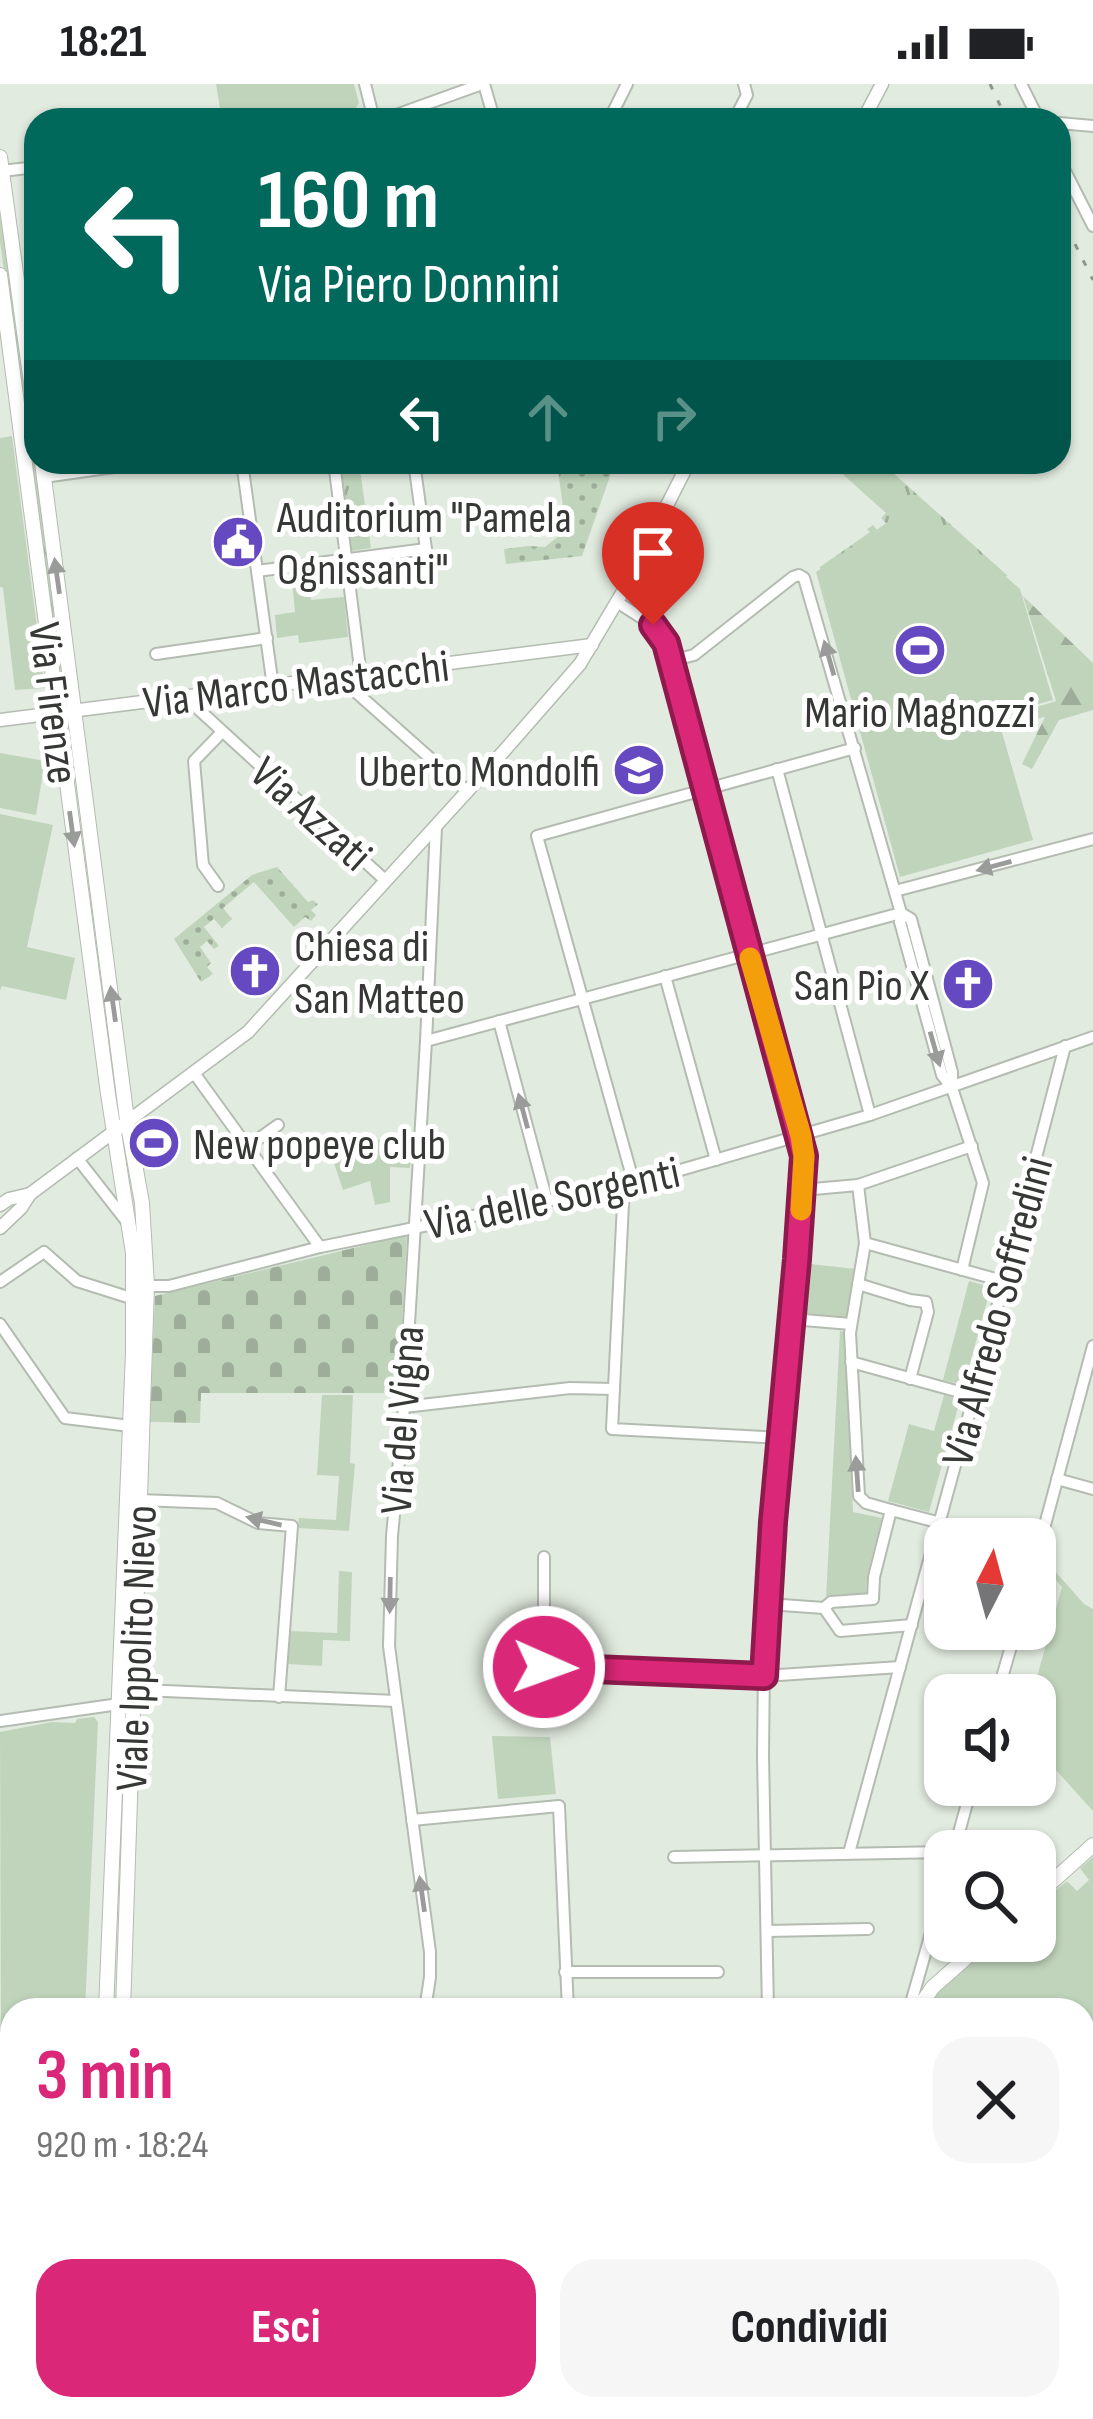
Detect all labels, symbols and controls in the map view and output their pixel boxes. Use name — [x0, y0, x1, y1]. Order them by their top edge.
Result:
text: 18:21 — [60, 15, 146, 70]
text: 160 m — [258, 151, 439, 252]
icon: left — [60, 156, 216, 312]
text: Via Piero Donnini — [258, 253, 560, 318]
icon: left — [389, 384, 455, 450]
icon: ahead — [515, 384, 581, 450]
icon: right — [641, 384, 707, 450]
place label: Auditorium "Pamela Ognissanti" — [276, 491, 572, 598]
pin — [602, 502, 704, 625]
public building icon: Auditorium "Pamela Ognissanti" — [210, 514, 266, 570]
icon: arrive — [620, 520, 686, 586]
one-way arrow — [47, 556, 66, 594]
street label: Via Firenze — [15, 619, 90, 787]
sports icon: Mario Magnozzi — [892, 622, 948, 678]
street label: Via Marco Mastacchi — [140, 639, 452, 732]
one-way arrow — [819, 639, 837, 675]
place label: Mario Magnozzi — [804, 686, 1036, 741]
school or university icon: Uberto Mondolfi — [611, 742, 667, 798]
place label: Uberto Mondolfi — [358, 745, 600, 800]
street label: Via Azzati — [238, 746, 382, 884]
one-way arrow — [63, 811, 82, 849]
one-way arrow — [976, 857, 1013, 876]
place label: Chiesa di San Matteo — [294, 920, 465, 1027]
church icon: Chiesa di San Matteo — [227, 943, 283, 999]
church icon: San Pio X — [940, 956, 996, 1012]
place label: San Pio X — [794, 959, 929, 1014]
one-way arrow — [103, 985, 122, 1022]
one-way arrow — [927, 1031, 945, 1068]
one-way arrow — [513, 1092, 532, 1129]
sports icon: New popeye club — [126, 1115, 182, 1171]
place label: New popeye club — [193, 1118, 446, 1173]
street label: Via delle Sorgenti — [420, 1146, 685, 1253]
street label: Via Alfredo Soffredini — [931, 1151, 1066, 1472]
street label: Via del Vigna — [369, 1324, 438, 1516]
one-way arrow — [848, 1455, 867, 1492]
street label: Viale Ippolito Nievo — [105, 1504, 170, 1792]
one-way arrow — [245, 1510, 282, 1529]
north arrow — [924, 1518, 1056, 1650]
map controls — [924, 1518, 1056, 1962]
one-way arrow — [381, 1577, 400, 1615]
position arrow — [481, 1604, 607, 1730]
button: sound — [924, 1674, 1056, 1806]
button: search — [924, 1830, 1056, 1962]
one-way arrow — [412, 1875, 431, 1912]
text: 3 min — [36, 2033, 174, 2120]
button: close — [933, 2037, 1059, 2163]
text: 920 m · 18:24 — [36, 2122, 208, 2169]
button: Esci — [36, 2259, 536, 2397]
button: Condividi — [560, 2259, 1059, 2397]

